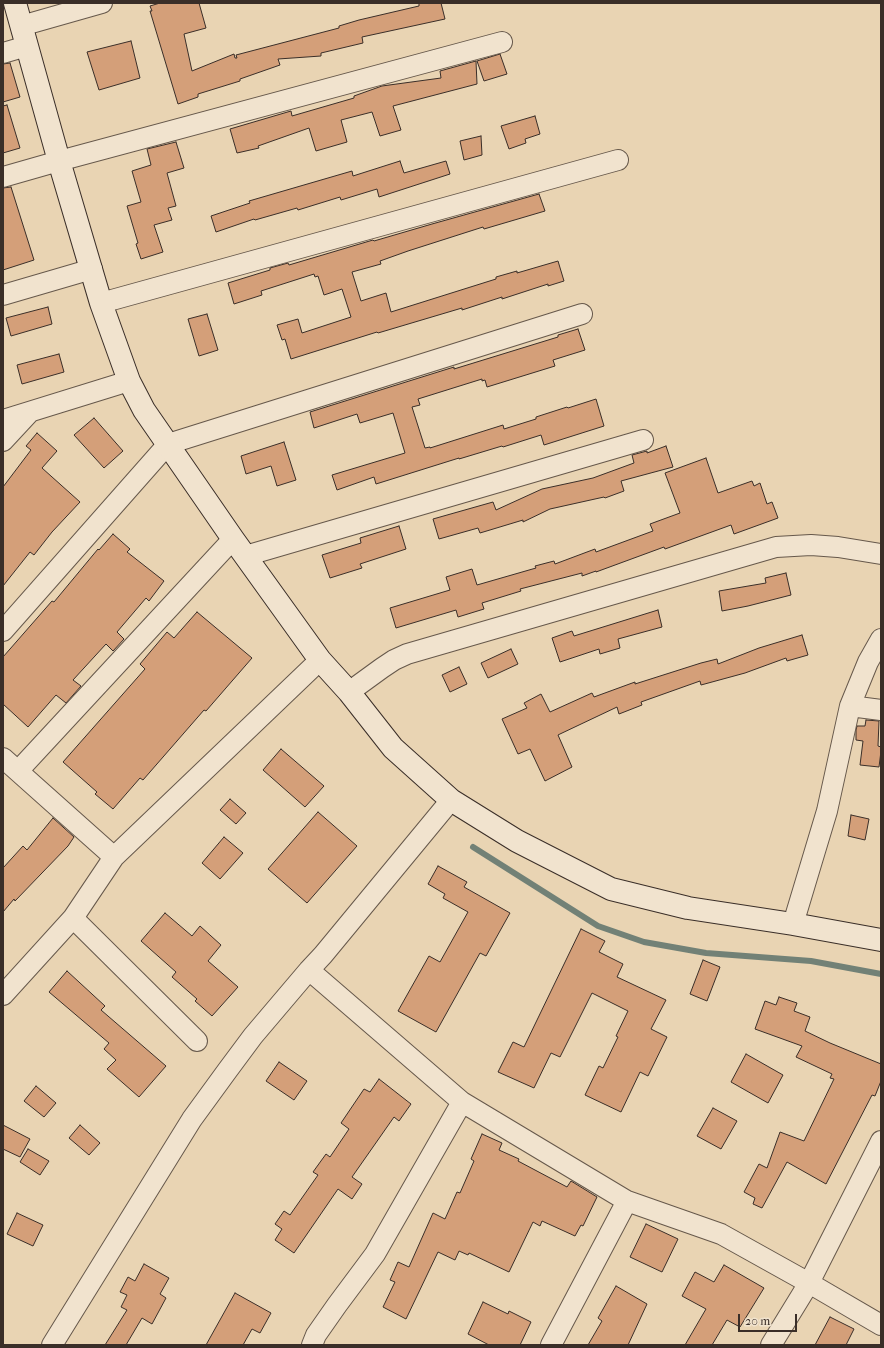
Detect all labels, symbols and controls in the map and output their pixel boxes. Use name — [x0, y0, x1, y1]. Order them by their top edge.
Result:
scale bar — [740, 1306, 799, 1332]
text: 20 m — [745, 1314, 770, 1328]

